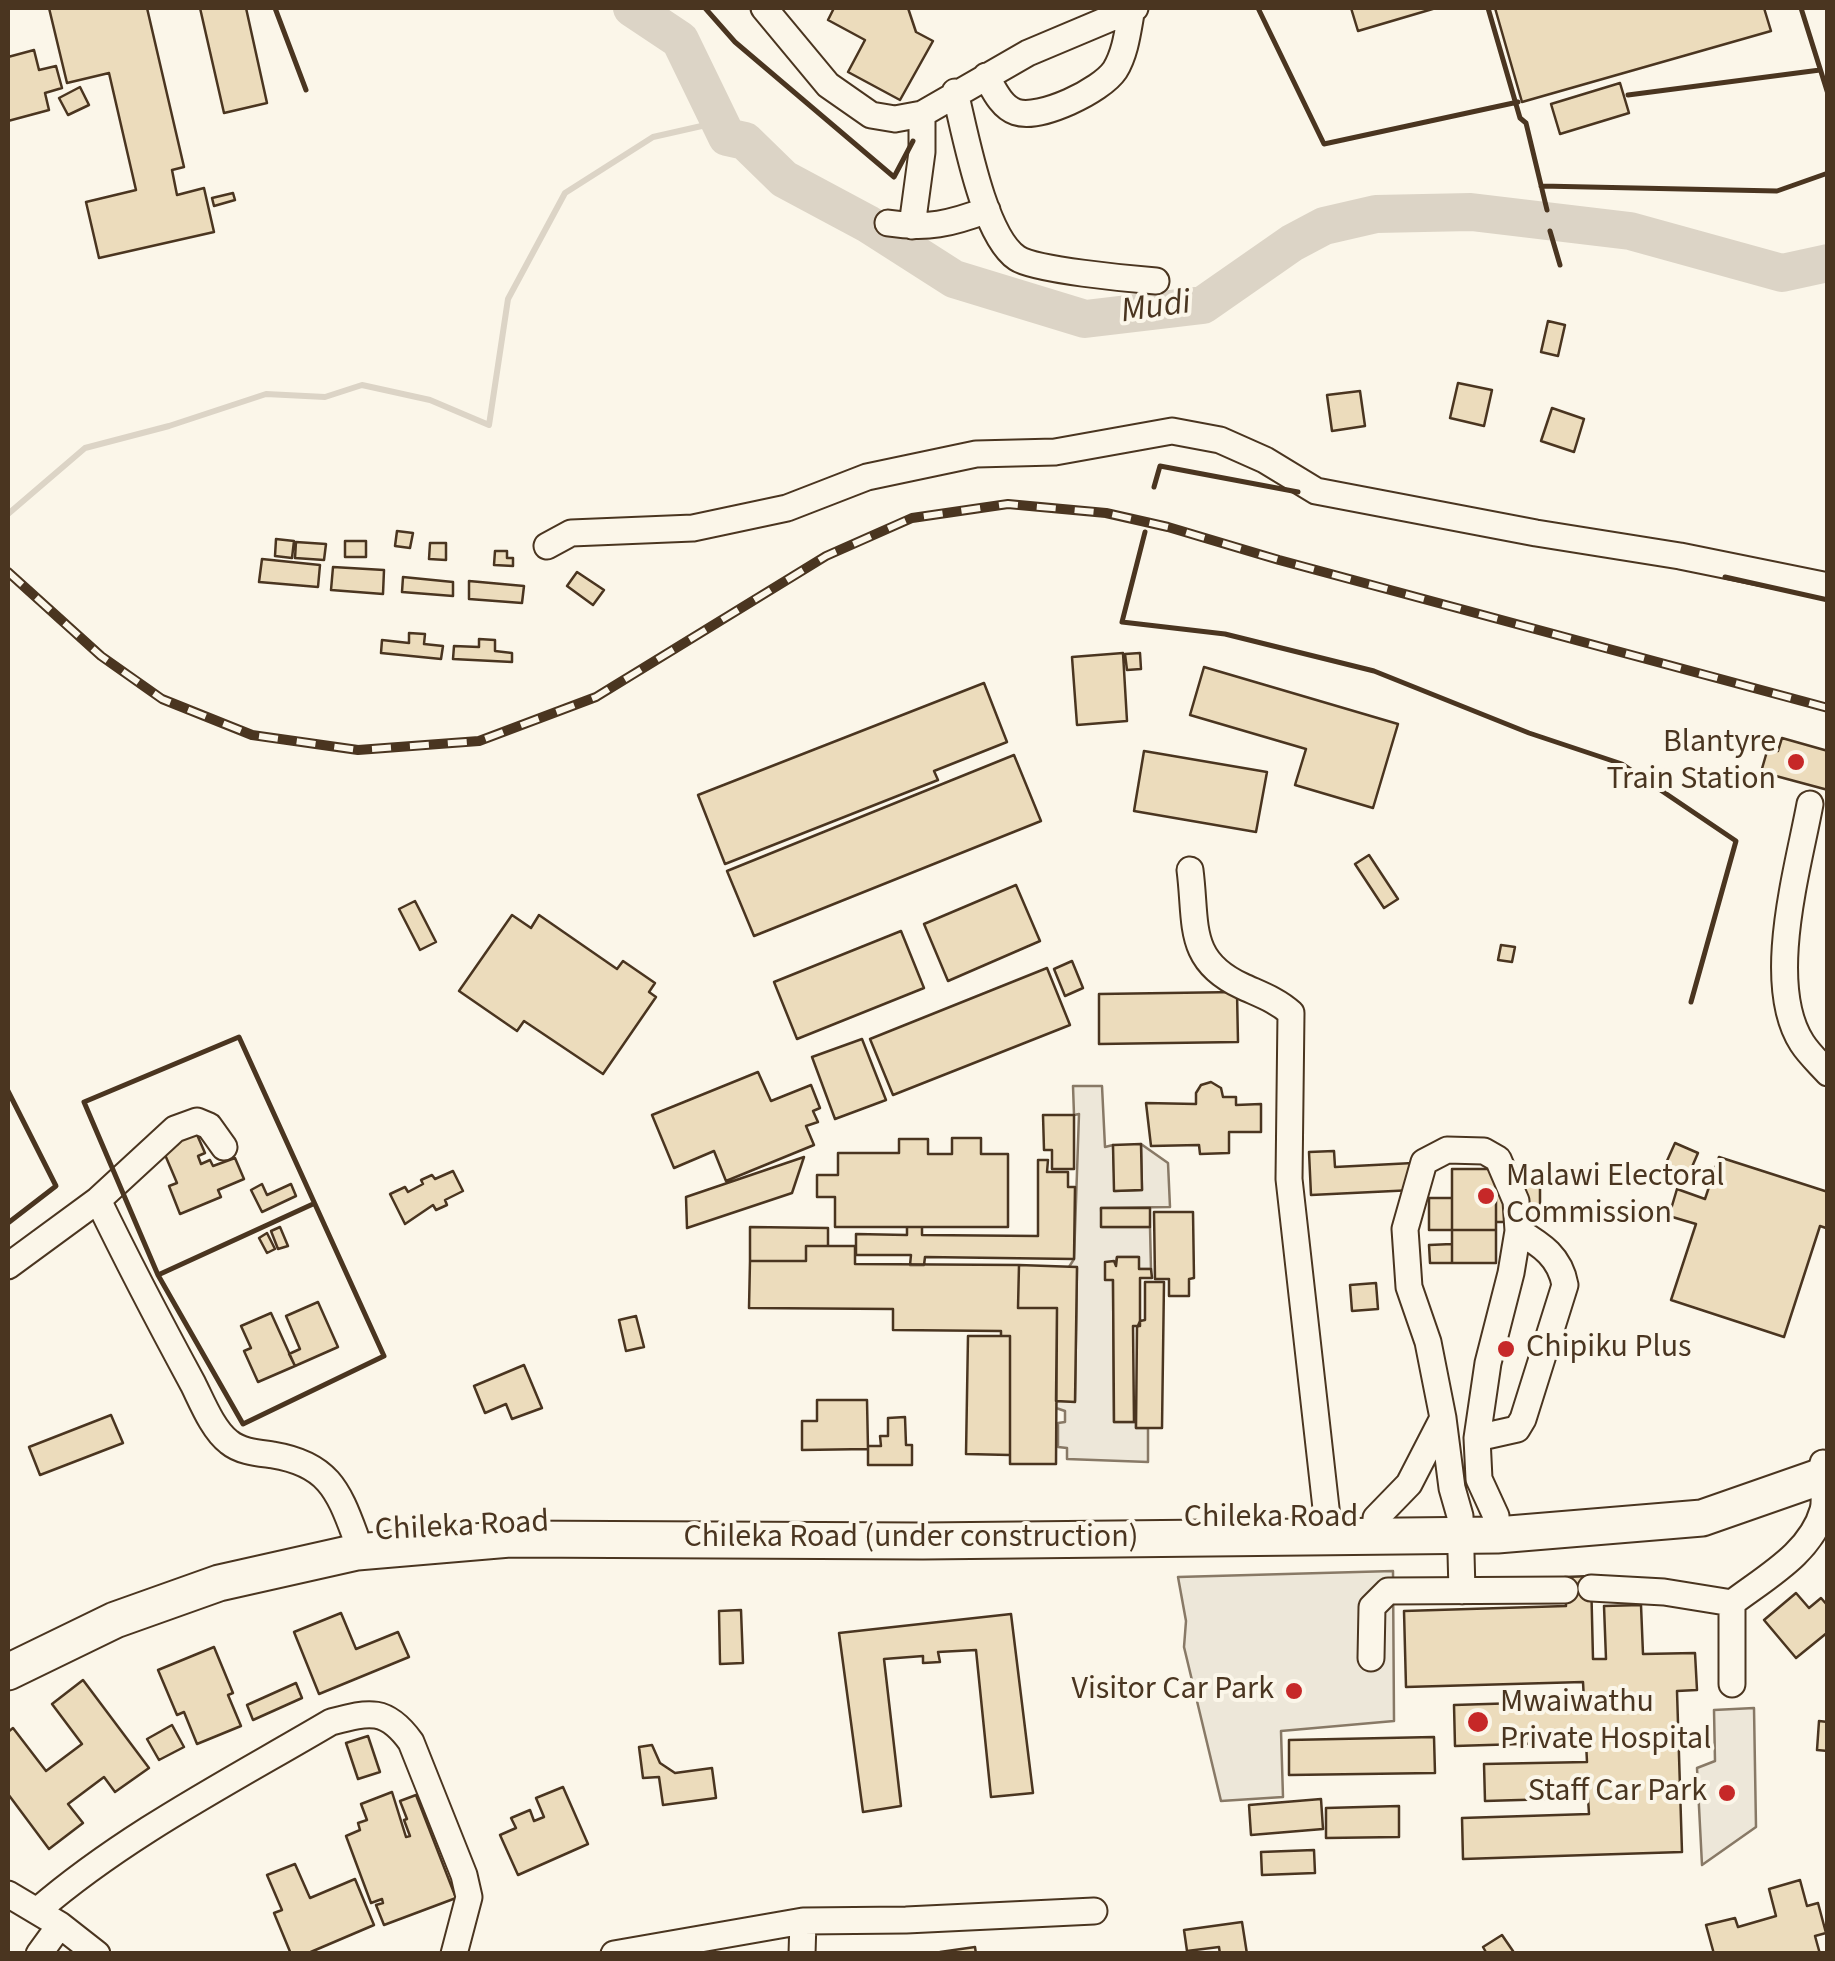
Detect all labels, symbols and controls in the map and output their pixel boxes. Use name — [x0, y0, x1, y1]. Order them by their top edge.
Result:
water label: Mudi — [1118, 283, 1194, 335]
place label: Blantyre Train Station — [1606, 725, 1776, 800]
marker: Blantyre Train Station — [1785, 751, 1807, 773]
place label: Malawi Electoral Commission — [1506, 1159, 1724, 1234]
marker: Malawi Electoral Commission — [1475, 1185, 1497, 1207]
place label: Chipiku Plus — [1526, 1330, 1691, 1368]
marker: Chipiku Plus — [1495, 1338, 1517, 1360]
street label: Chileka Road — [1184, 1500, 1358, 1538]
street label: Chileka Road — [374, 1504, 550, 1552]
street label: Chileka Road (under construction) — [684, 1520, 1138, 1558]
place label: Visitor Car Park — [1071, 1672, 1274, 1710]
marker: Visitor Car Park — [1283, 1680, 1305, 1702]
place label: Mwaiwathu Private Hospital — [1500, 1685, 1711, 1760]
marker: Mwaiwathu Private Hospital — [1465, 1709, 1491, 1735]
place label: Staff Car Park — [1528, 1774, 1707, 1812]
marker: Staff Car Park — [1716, 1782, 1738, 1804]

